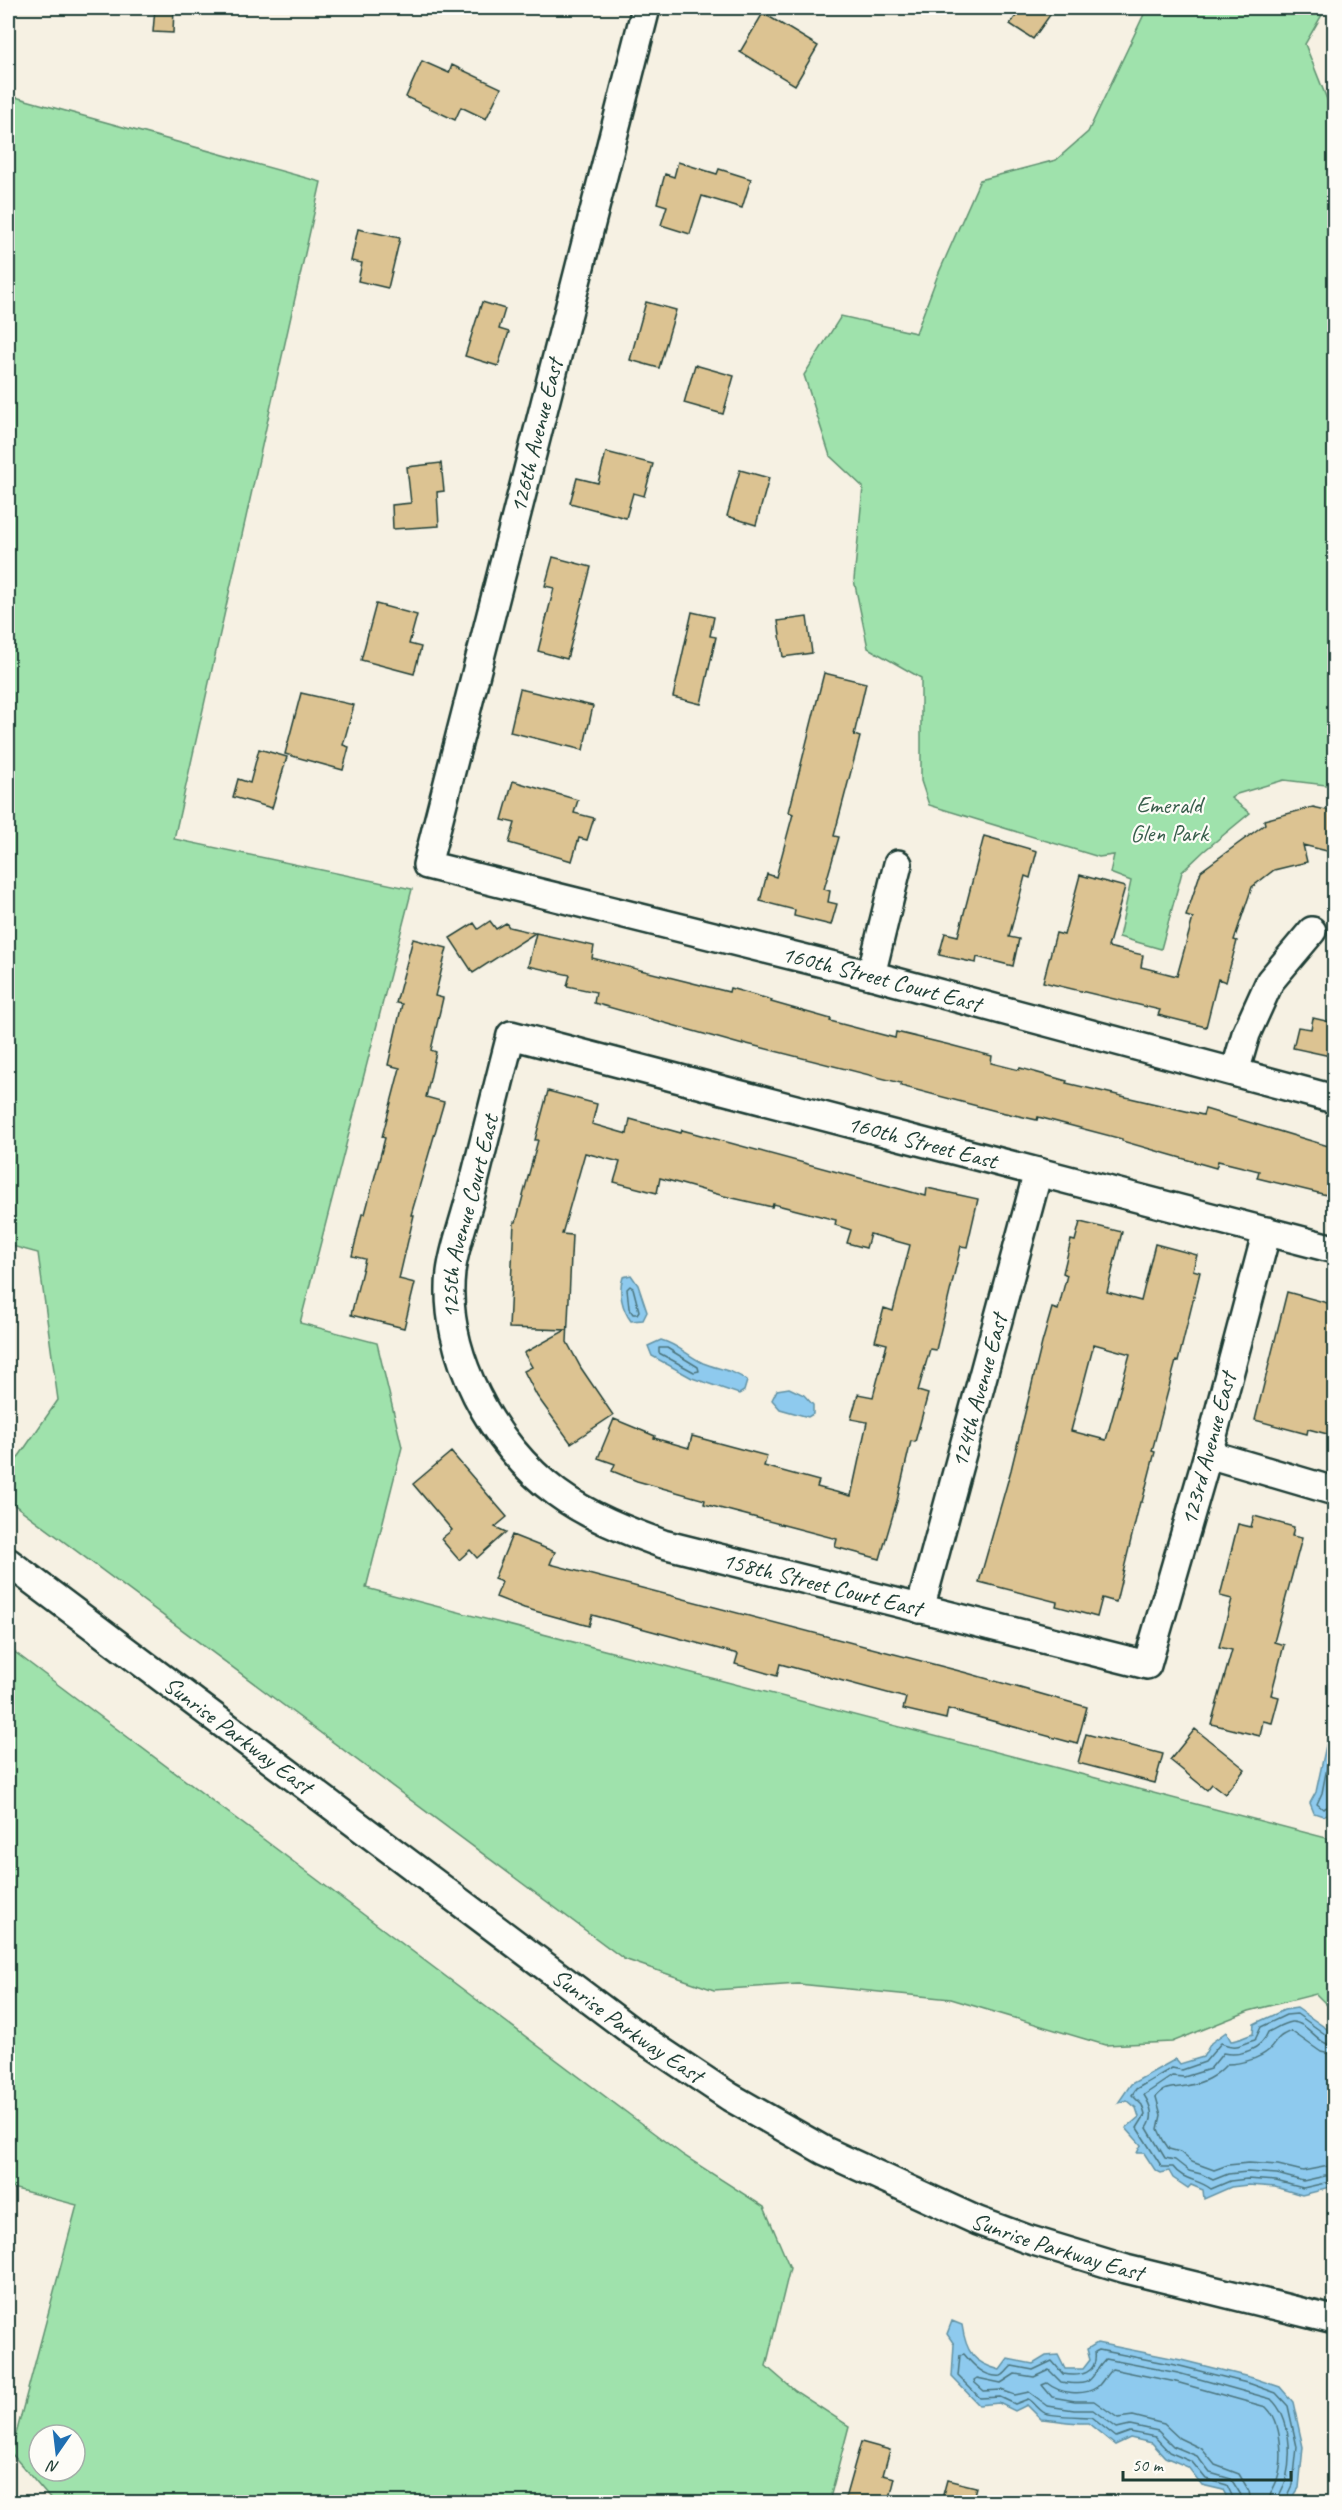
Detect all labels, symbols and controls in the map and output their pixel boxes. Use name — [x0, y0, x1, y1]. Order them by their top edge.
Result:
street label: 126th Avenue East — [502, 353, 570, 516]
park label: Emerald Glen Park — [1130, 790, 1210, 848]
street label: 160th Street Court East — [779, 939, 987, 1020]
street label: 160th Street East — [844, 1108, 1002, 1176]
street label: 125th Avenue Court East — [435, 1110, 506, 1320]
street label: 124th Avenue East — [944, 1308, 1015, 1471]
street label: 123rd Avenue East — [1173, 1366, 1244, 1529]
street label: 158th Street Court East — [719, 1545, 928, 1624]
street label: Sunrise Parkway East — [158, 1669, 321, 1803]
street label: Sunrise Parkway East — [546, 1962, 711, 2092]
street label: Sunrise Parkway East — [967, 2205, 1149, 2288]
north arrow — [27, 2423, 87, 2483]
scale bar — [1123, 2444, 1291, 2482]
text: 50 m — [1132, 2454, 1165, 2476]
text: N — [43, 2455, 61, 2477]

